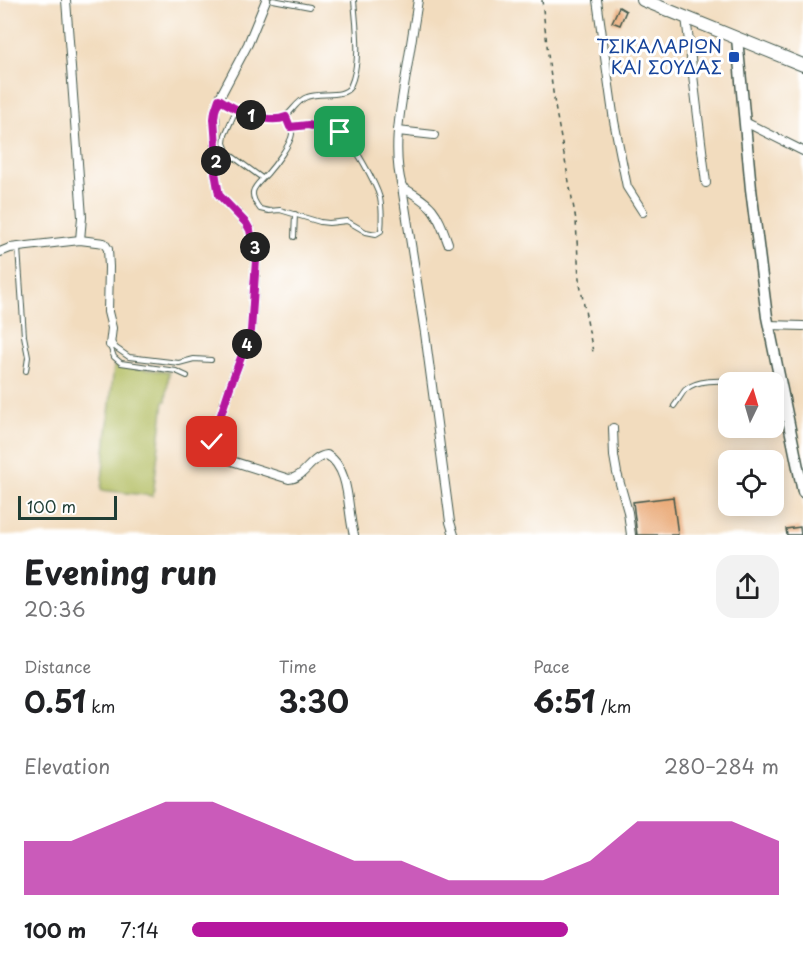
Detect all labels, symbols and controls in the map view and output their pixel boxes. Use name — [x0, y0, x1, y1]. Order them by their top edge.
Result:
place label: ΤΣΙΚΑΛΑΡΙΩΝ ΚΑΙ ΣΟΥΔΑΣ — [596, 32, 722, 80]
marker: ΤΣΙΚΑΛΑΡΙΩΝ ΚΑΙ ΣΟΥΔΑΣ — [727, 50, 741, 64]
pin: 1 — [236, 100, 266, 130]
text: 1 — [247, 103, 255, 127]
pin — [314, 106, 365, 157]
icon: arrive — [323, 115, 356, 148]
pin: 2 — [201, 146, 231, 176]
text: 2 — [210, 149, 222, 173]
pin: 3 — [240, 232, 270, 262]
text: 3 — [250, 235, 260, 259]
pin: 4 — [232, 329, 262, 359]
text: 4 — [242, 332, 252, 356]
north arrow — [718, 372, 784, 438]
map controls — [718, 372, 784, 516]
pin — [186, 416, 237, 467]
icon: check — [195, 425, 228, 458]
button: locate — [718, 450, 784, 516]
scale bar — [18, 493, 117, 520]
text: 100 m — [27, 494, 76, 518]
text: Evening run — [24, 546, 217, 596]
button: share — [716, 555, 779, 618]
text: 20:36 — [24, 594, 86, 624]
text: Distance — [24, 654, 91, 678]
text: Time — [279, 654, 316, 678]
text: Pace — [533, 654, 569, 678]
text: 0.51 — [24, 678, 86, 723]
text: 3:30 — [279, 678, 349, 723]
text: 6:51 — [533, 678, 595, 723]
text: km — [86, 694, 115, 718]
text: /km — [595, 694, 631, 718]
text: Elevation — [24, 751, 110, 781]
text: 280–284 m — [664, 751, 779, 781]
text: 100 m — [24, 915, 86, 945]
text: 7:14 — [120, 915, 159, 945]

